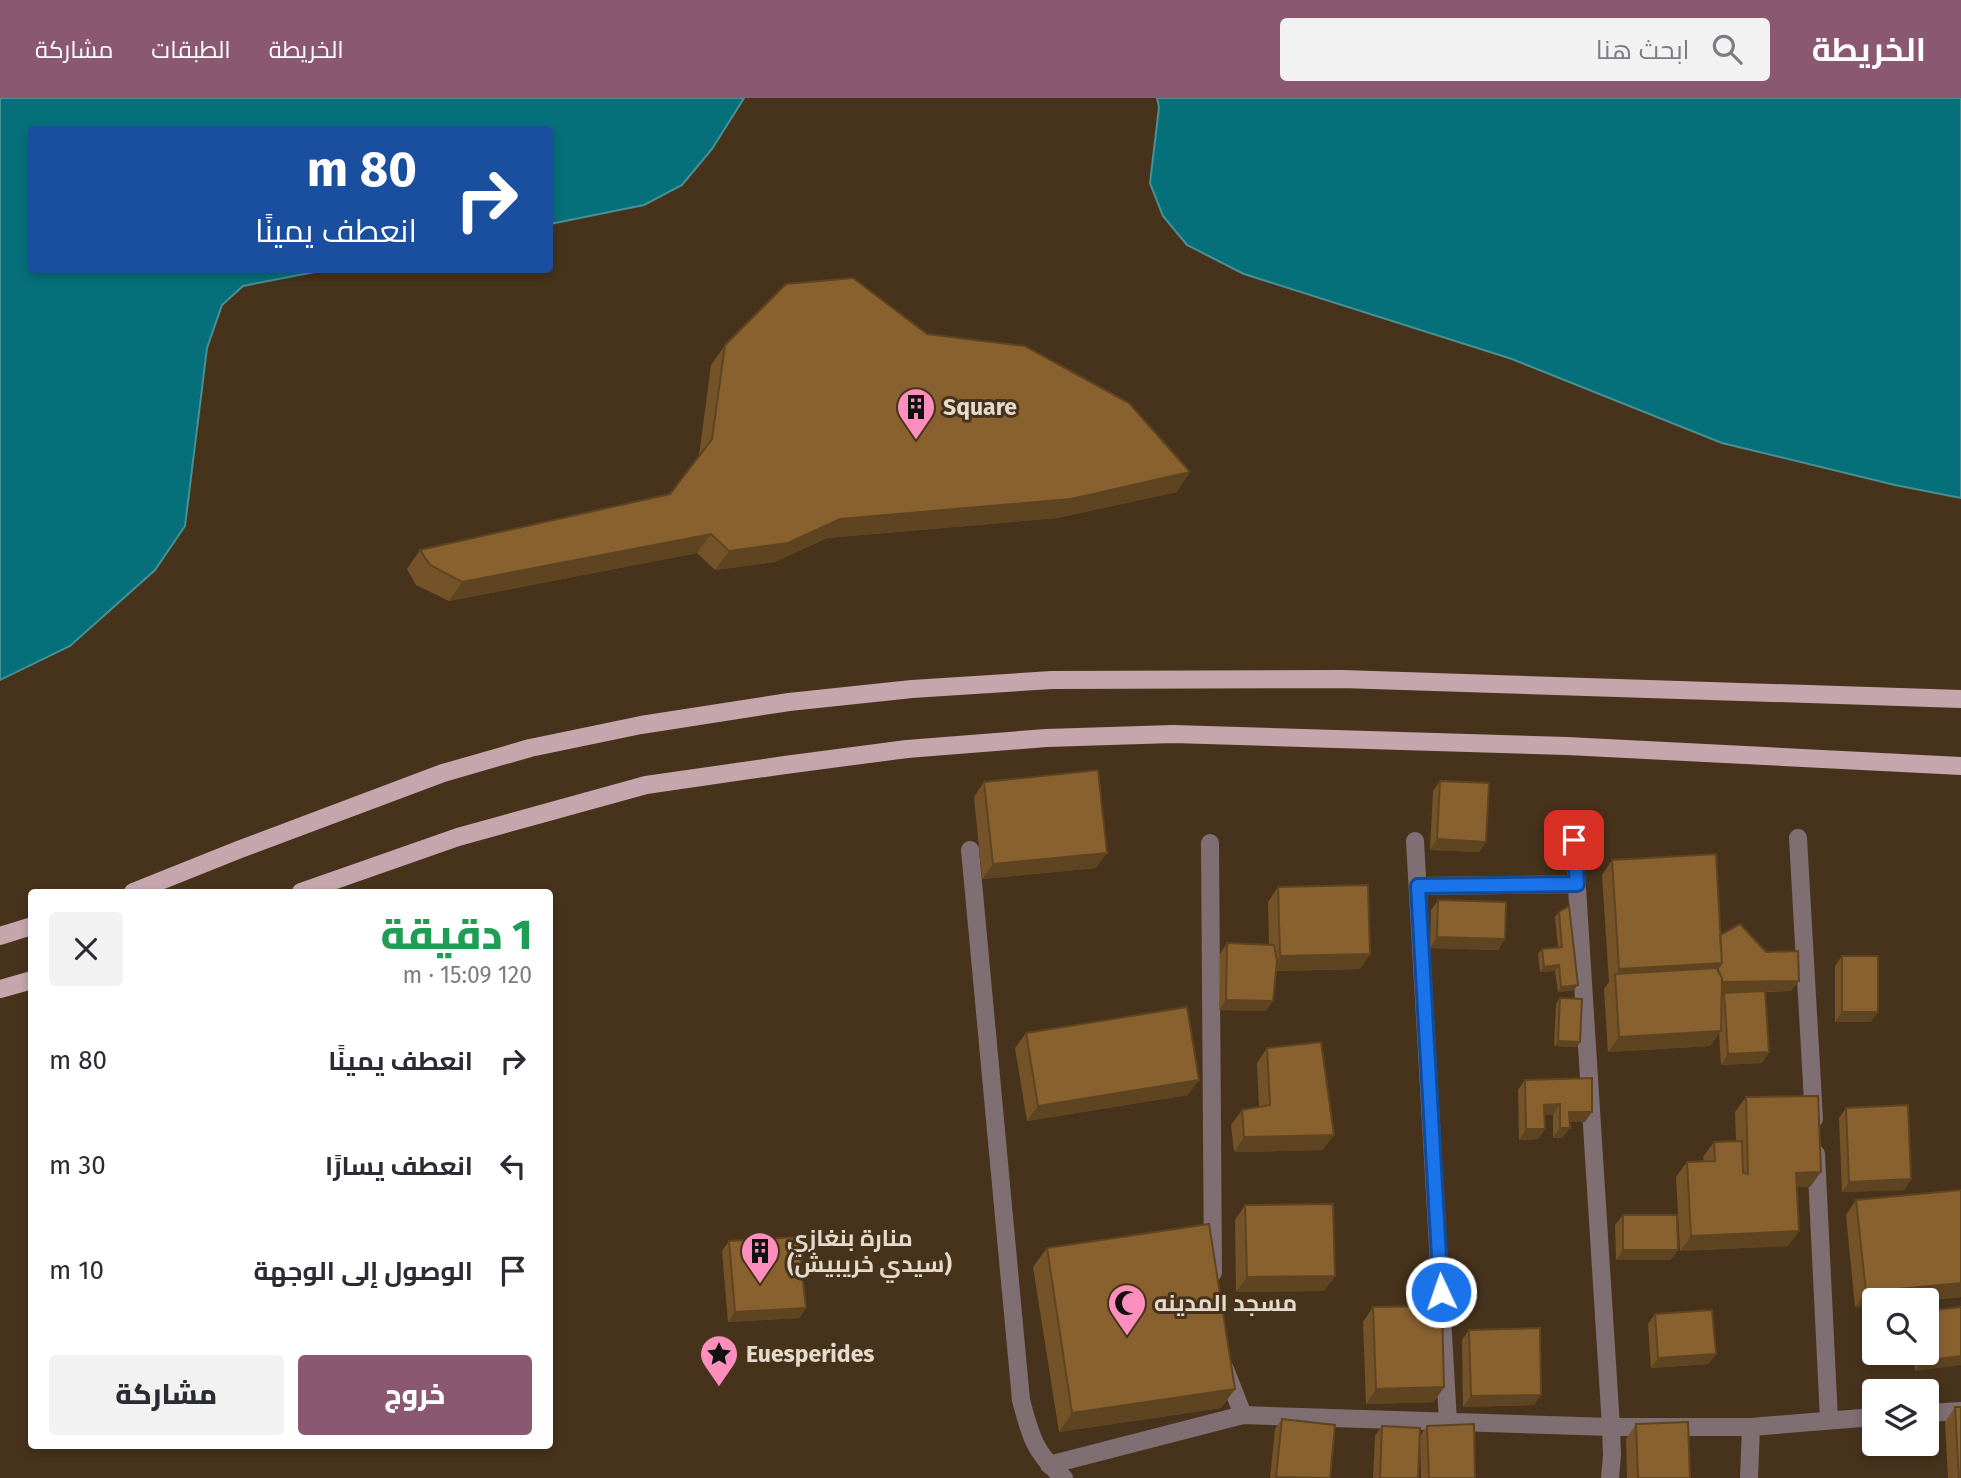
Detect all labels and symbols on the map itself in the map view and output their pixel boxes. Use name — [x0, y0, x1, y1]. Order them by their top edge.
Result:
building icon: Square — [895, 386, 937, 441]
place label: Square — [943, 393, 1017, 421]
pin — [1544, 810, 1604, 870]
place label: منارة بنغازي (سيدي خريبيش) — [787, 1224, 952, 1283]
building icon: منارة بنغازي (سيدي خريبيش) — [739, 1230, 781, 1285]
position arrow — [1404, 1255, 1478, 1329]
mosque icon: مسجد المدينه — [1106, 1282, 1148, 1337]
place label: مسجد المدينه — [1154, 1289, 1297, 1317]
place icon: Euesperides — [698, 1333, 740, 1388]
place label: Euesperides — [746, 1340, 874, 1368]

